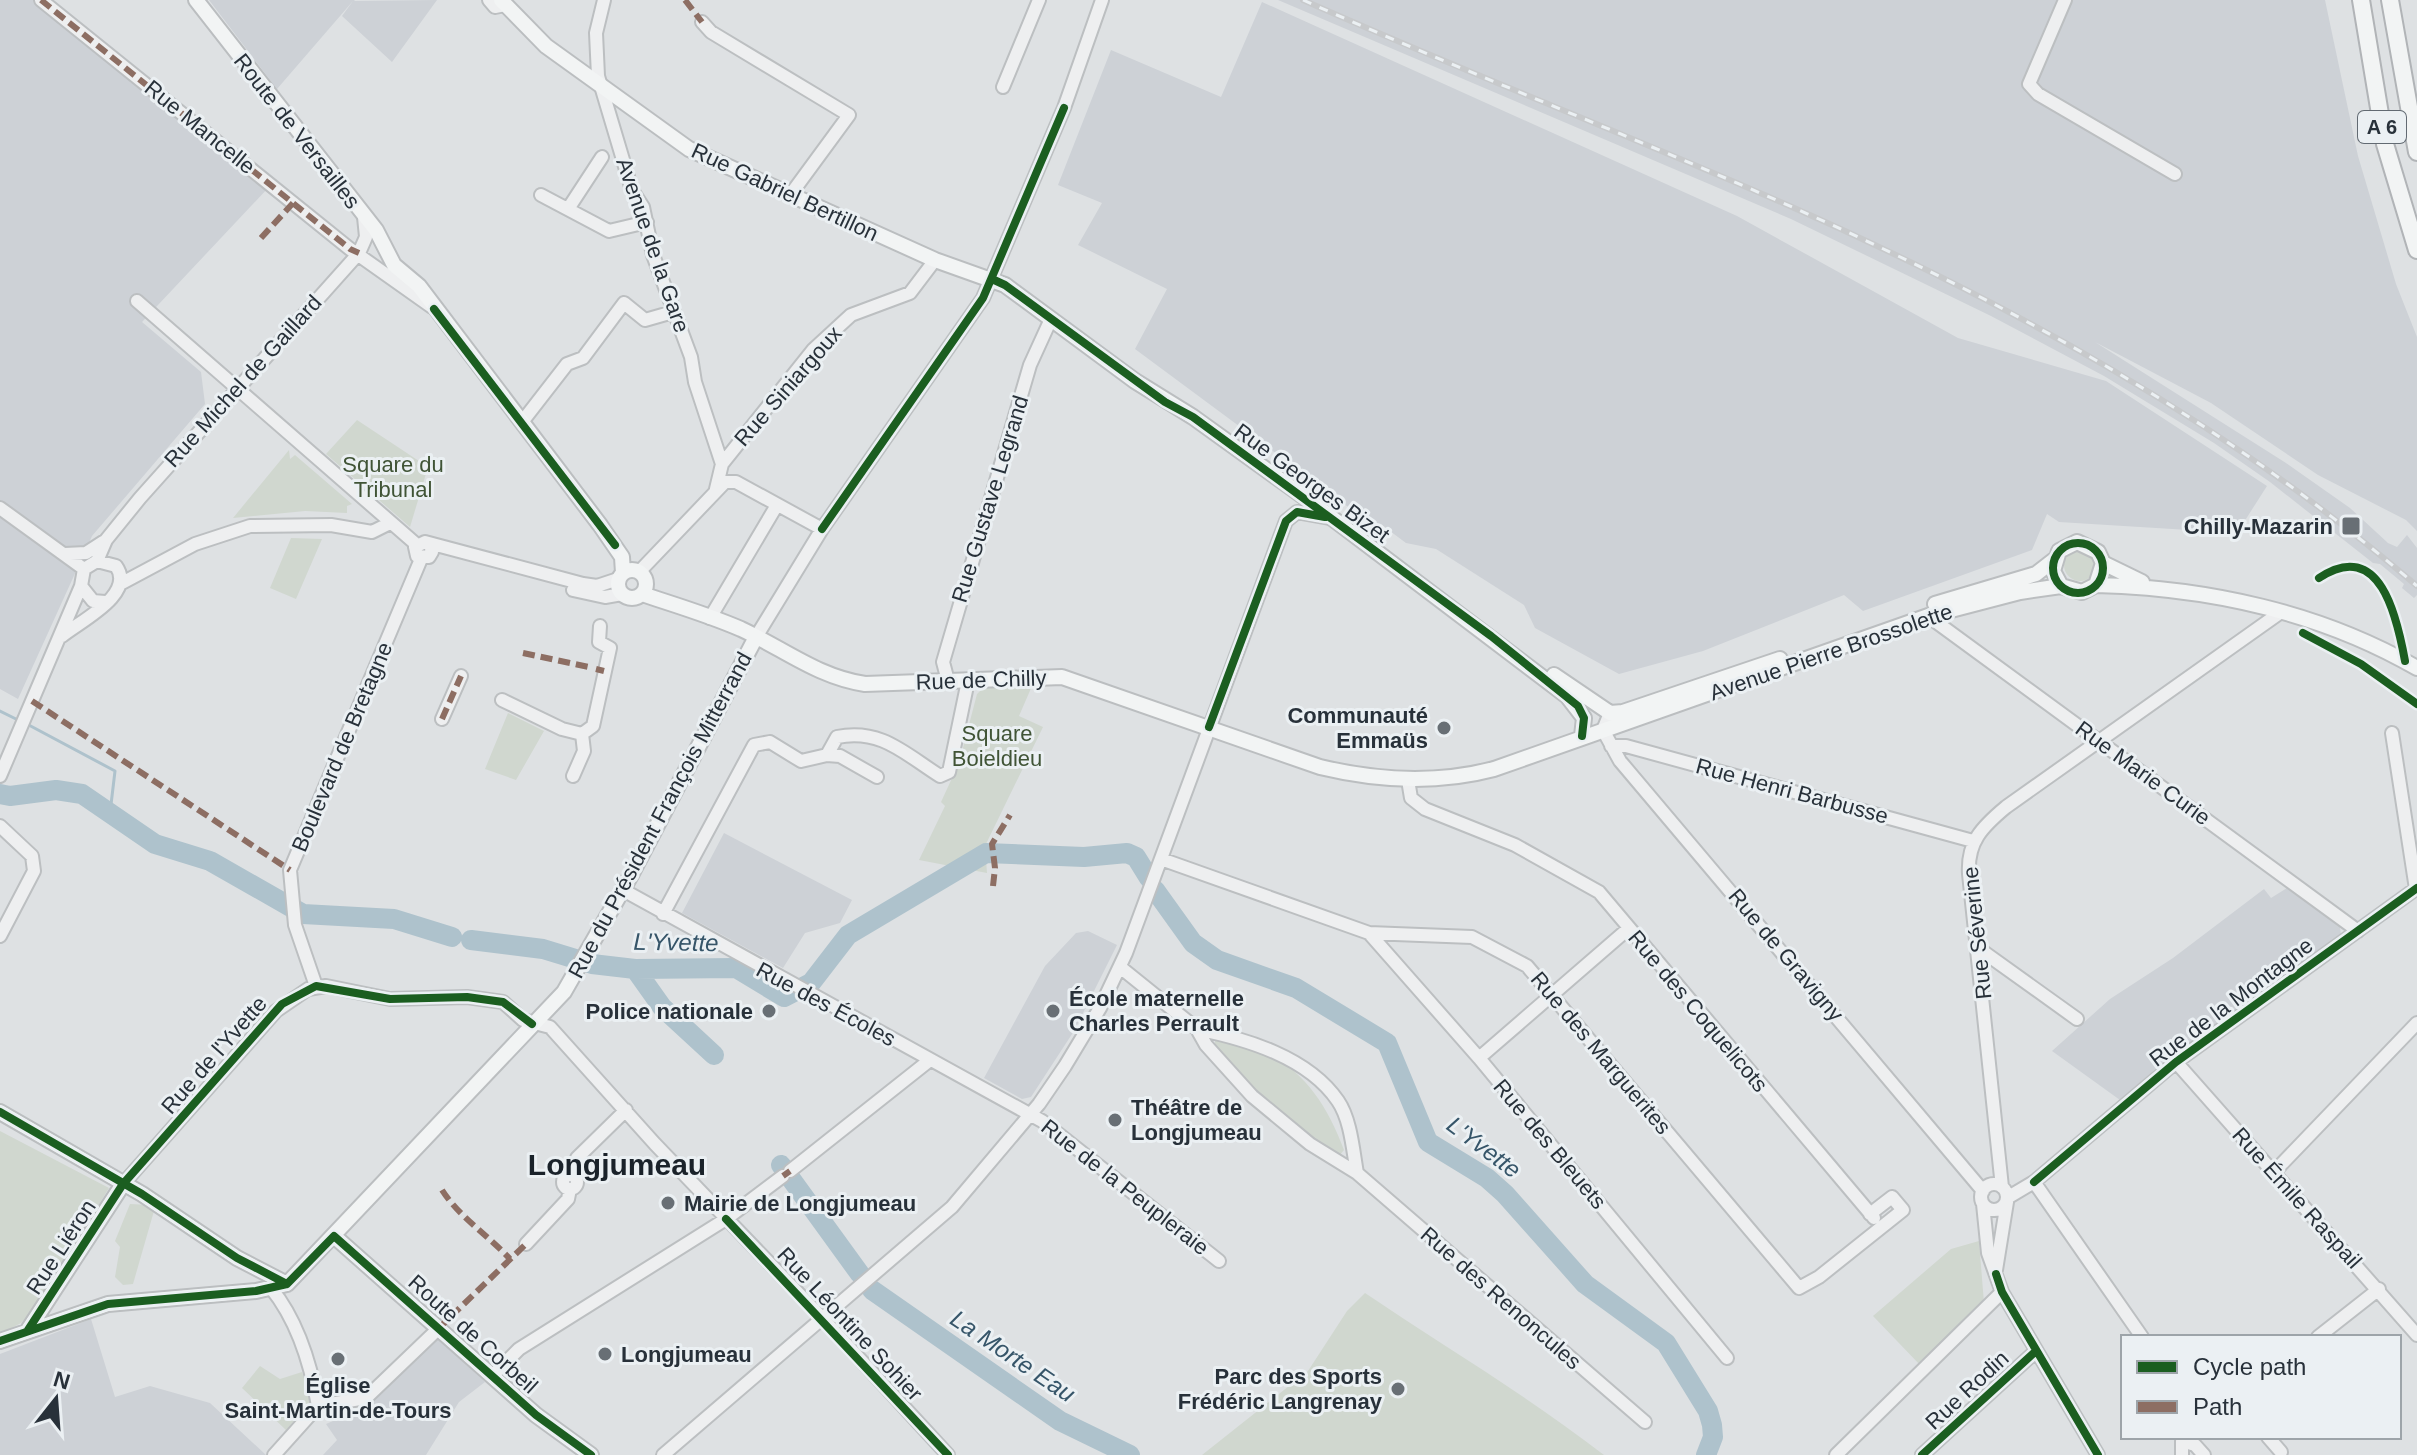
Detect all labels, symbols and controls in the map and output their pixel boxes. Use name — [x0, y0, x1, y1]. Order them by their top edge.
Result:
street label: Route de Versailles — [229, 49, 365, 213]
street label: Rue Mancelle — [140, 75, 260, 179]
road number: A 6 — [2358, 111, 2406, 143]
street label: Rue Gabriel Bertillon — [688, 138, 882, 246]
street label: Avenue de la Gare — [611, 154, 695, 336]
street label: Rue Michel de Gaillard — [159, 290, 327, 472]
street label: Rue Siniargoux — [729, 321, 847, 451]
street label: Rue Gustave Legrand — [947, 392, 1033, 606]
street label: Rue Georges Bizet — [1229, 418, 1395, 548]
park label: Square du Tribunal — [342, 452, 444, 502]
place label: Chilly-Mazarin — [2184, 514, 2333, 539]
marker: Chilly-Mazarin — [2340, 515, 2362, 537]
street label: Avenue Pierre Brossolette — [1706, 599, 1956, 705]
street label: Boulevard de Bretagne — [287, 639, 397, 855]
street label: Rue du Président François Mitterrand — [563, 648, 757, 982]
street label: Rue de Chilly — [915, 665, 1047, 695]
place label: Communauté Emmaüs — [1287, 703, 1428, 753]
street label: Rue Marie Curie — [2071, 716, 2215, 830]
marker: Communauté Emmaüs — [1435, 719, 1453, 737]
park label: Square Boieldieu — [952, 721, 1042, 771]
street label: Rue Henri Barbusse — [1693, 753, 1891, 829]
street label: Rue Séverine — [1958, 865, 1996, 1001]
street label: Rue de Gravigny — [1723, 884, 1849, 1026]
street label: Rue des Coquelicots — [1623, 925, 1773, 1097]
water label: L'Yvette — [633, 928, 719, 956]
street label: Rue de la Montagne — [2144, 932, 2318, 1072]
street label: Rue des Écoles — [752, 957, 900, 1051]
street label: Rue des Marguerites — [1526, 967, 1676, 1139]
place label: École maternelle Charles Perrault — [1069, 986, 1244, 1036]
street label: Rue de l'Yvette — [156, 991, 272, 1119]
place label: Police nationale — [586, 999, 753, 1024]
marker: Police nationale — [760, 1002, 778, 1020]
marker: École maternelle Charles Perrault — [1044, 1002, 1062, 1020]
street label: Rue des Bleuets — [1489, 1074, 1611, 1214]
place label: Théâtre de Longjumeau — [1131, 1095, 1262, 1145]
marker: Théâtre de Longjumeau — [1106, 1111, 1124, 1129]
water label: L'Yvette — [1442, 1111, 1526, 1183]
street label: Rue de la Peupleraie — [1036, 1114, 1214, 1260]
street label: Rue Émile Raspail — [2227, 1122, 2367, 1274]
district label: Longjumeau — [528, 1148, 706, 1181]
place label: Mairie de Longjumeau — [684, 1191, 916, 1216]
marker: Mairie de Longjumeau — [659, 1194, 677, 1212]
street label: Rue Liéron — [21, 1195, 101, 1299]
street label: Rue des Renoncules — [1416, 1222, 1586, 1374]
street label: Rue Léontine Sohier — [772, 1242, 928, 1406]
street label: Route de Corbeil — [403, 1269, 543, 1399]
water label: La Morte Eau — [946, 1305, 1080, 1407]
legend — [2121, 1335, 2401, 1439]
place label: Longjumeau — [621, 1342, 752, 1367]
marker: Longjumeau — [596, 1345, 614, 1363]
street label: Rue Rodin — [1920, 1345, 2014, 1435]
marker: Église Saint-Martin-de-Tours — [329, 1350, 347, 1368]
text: Cycle path — [2193, 1353, 2306, 1380]
north arrow — [16, 1359, 96, 1439]
place label: Parc des Sports Frédéric Langrenay — [1178, 1364, 1383, 1414]
text: N — [50, 1366, 73, 1395]
place label: Église Saint-Martin-de-Tours — [225, 1373, 451, 1423]
marker: Parc des Sports Frédéric Langrenay — [1389, 1380, 1407, 1398]
text: Path — [2193, 1393, 2242, 1420]

